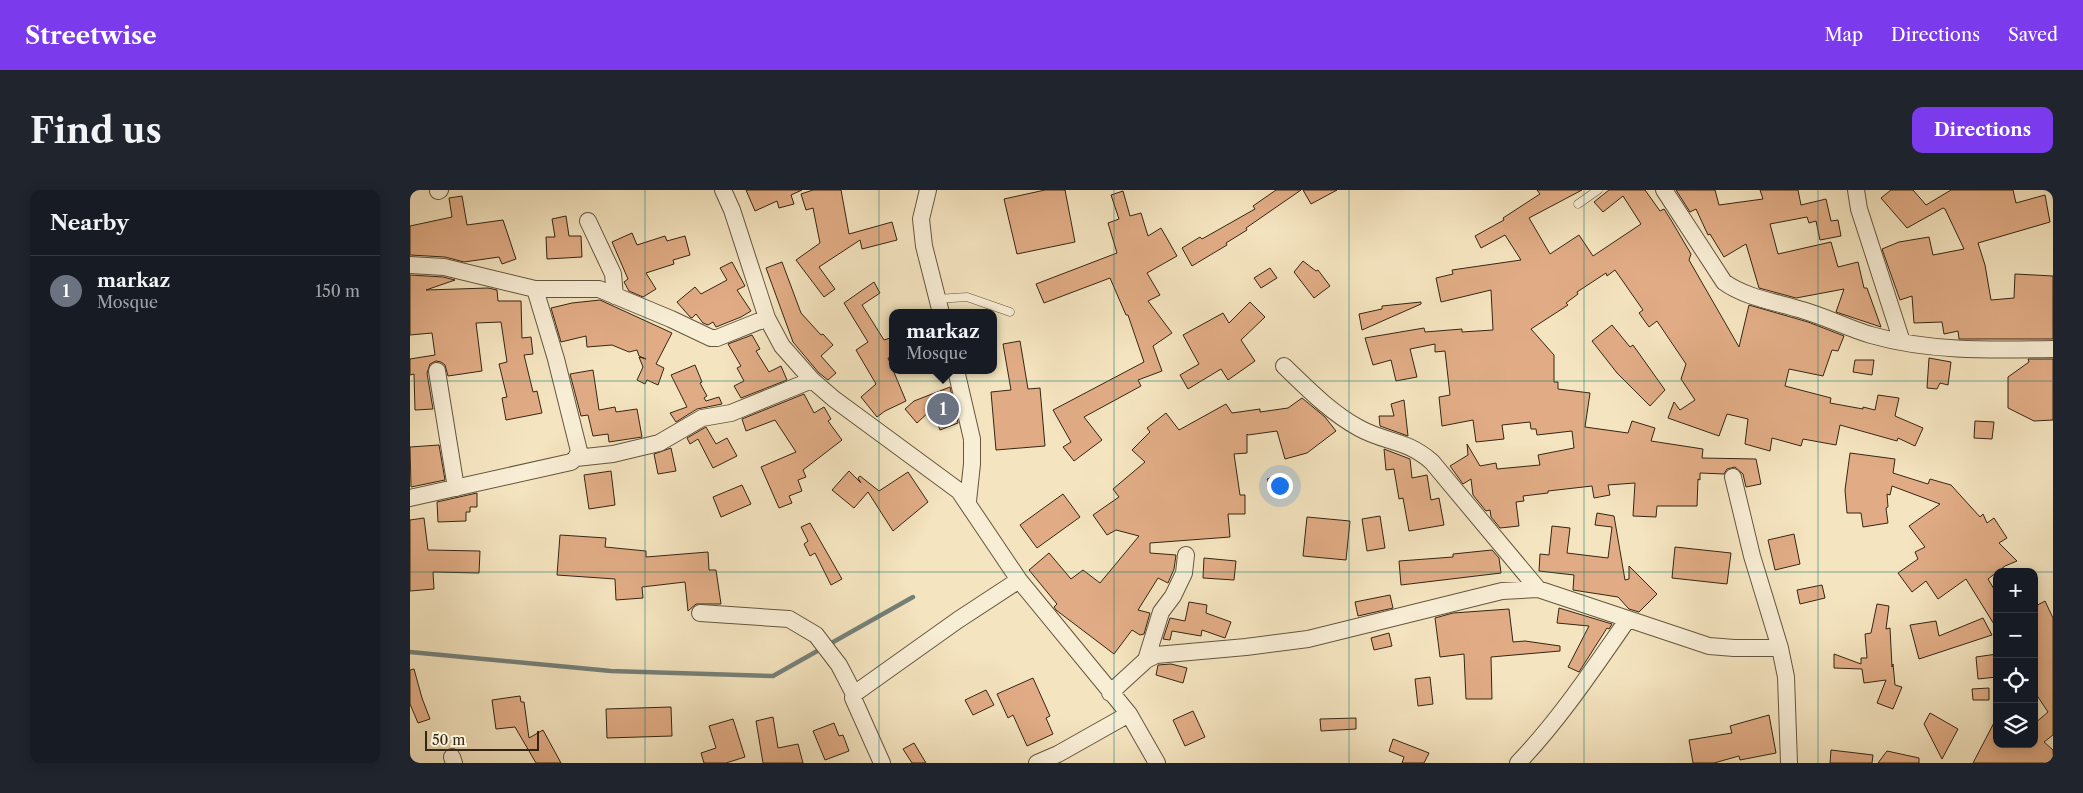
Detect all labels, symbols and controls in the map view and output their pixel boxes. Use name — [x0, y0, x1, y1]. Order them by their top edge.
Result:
text: Streetwise — [25, 21, 157, 50]
text: Map — [1824, 24, 1863, 46]
text: Directions — [1891, 24, 1980, 46]
text: Saved — [2008, 24, 2058, 46]
button: Directions — [1912, 107, 2053, 153]
text: Find us — [30, 109, 162, 152]
text: Nearby — [50, 210, 129, 235]
text: markaz — [97, 269, 170, 292]
text: 1 — [62, 281, 70, 301]
text: 150 m — [315, 281, 360, 301]
text: Mosque — [97, 292, 158, 312]
popup — [889, 309, 997, 374]
text: markaz — [906, 320, 980, 343]
text: Mosque — [906, 343, 967, 363]
pin: 1 — [927, 390, 959, 428]
your location — [1267, 473, 1293, 499]
map controls — [1993, 568, 2038, 748]
button: + — [1993, 568, 2038, 613]
button: − — [1993, 613, 2038, 658]
button: locate — [1993, 658, 2038, 703]
button: layers — [1993, 703, 2038, 748]
scale bar — [425, 728, 539, 751]
text: 50 m — [432, 731, 465, 749]

